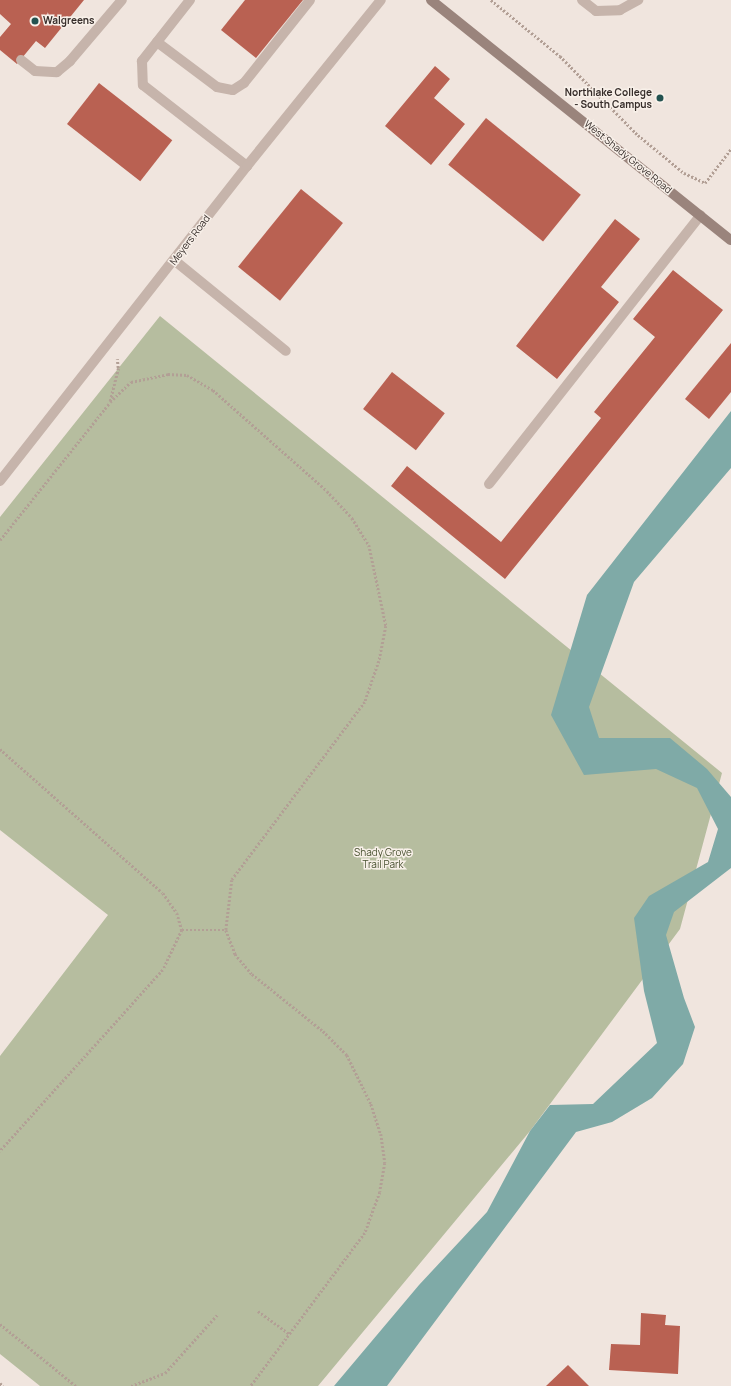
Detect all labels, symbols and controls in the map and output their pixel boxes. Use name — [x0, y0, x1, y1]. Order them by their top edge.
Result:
place label: Walgreens — [43, 15, 94, 27]
marker: Walgreens — [30, 16, 40, 26]
place label: Northlake College - South Campus — [565, 86, 652, 110]
marker: Northlake College - South Campus — [655, 93, 665, 103]
street label: West Shady Grove Road — [582, 118, 674, 196]
street label: Meyers Road — [167, 213, 213, 267]
park label: Shady Grove Trail Park — [354, 846, 412, 870]

